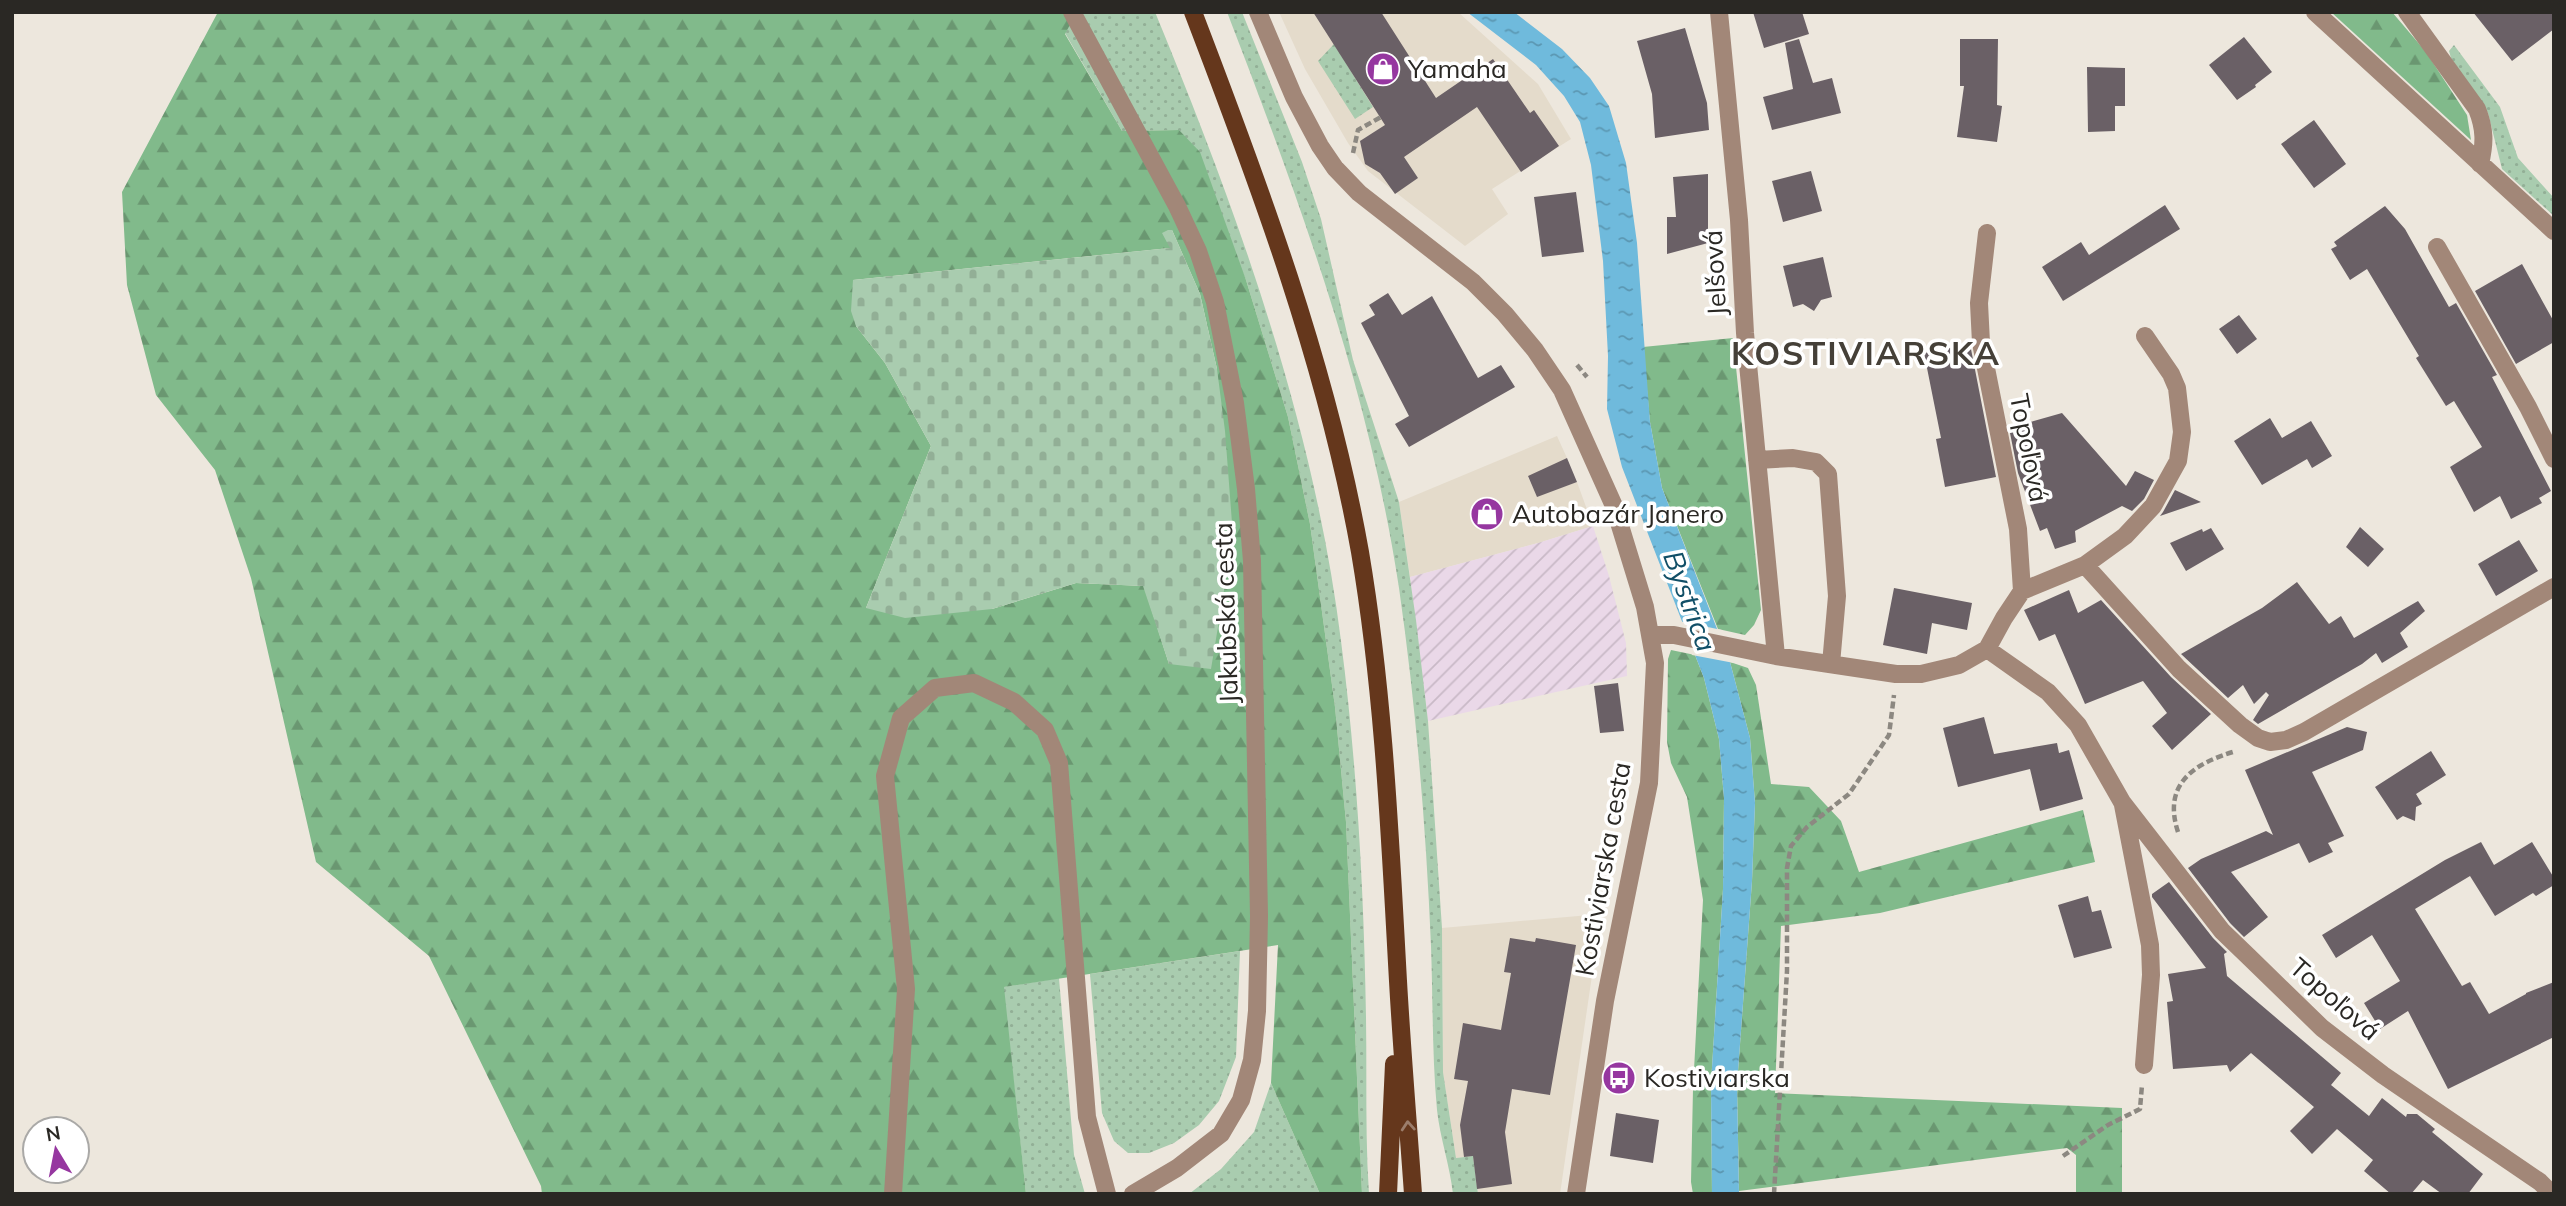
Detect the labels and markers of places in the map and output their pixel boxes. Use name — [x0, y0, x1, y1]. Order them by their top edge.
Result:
shop icon: Yamaha — [1364, 50, 1402, 88]
place label: Yamaha — [1407, 52, 1507, 85]
shop icon: Autobazár Janero — [1468, 495, 1506, 533]
place label: Autobazár Janero — [1512, 497, 1724, 530]
bus stop icon: Kostiviarska — [1600, 1059, 1638, 1097]
place label: Kostiviarska — [1644, 1061, 1790, 1094]

